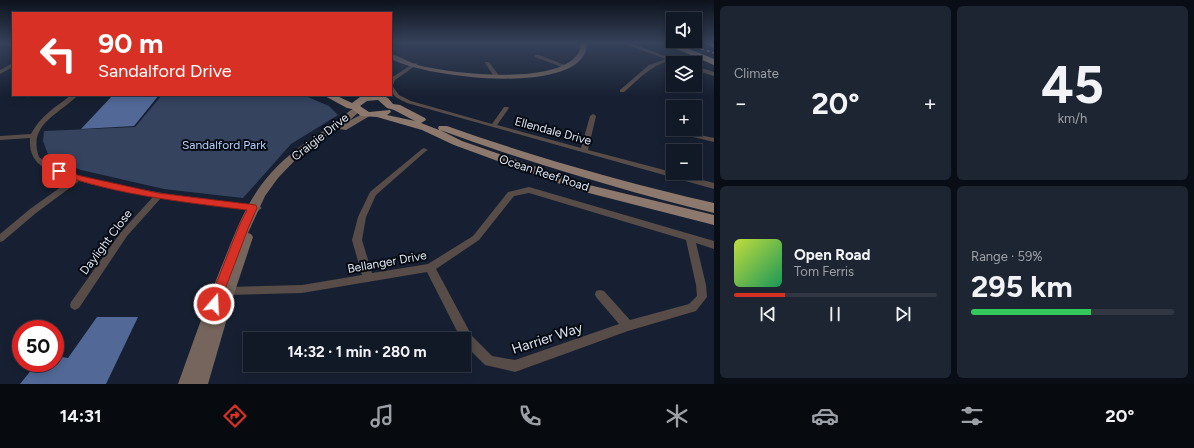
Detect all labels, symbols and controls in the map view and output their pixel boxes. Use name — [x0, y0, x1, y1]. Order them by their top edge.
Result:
map controls — [666, 12, 702, 180]
button: sound — [666, 12, 702, 48]
text: 90 m — [98, 26, 163, 60]
icon: left — [32, 28, 84, 80]
text: 45 — [1041, 54, 1104, 116]
button: layers — [666, 56, 702, 92]
text: Sandalford Drive — [98, 60, 232, 82]
text: Climate — [734, 66, 779, 81]
text: 20° — [811, 85, 860, 122]
text: − — [734, 90, 748, 117]
text: + — [923, 90, 937, 117]
button: + — [666, 100, 702, 136]
street label: Craigie Drive — [289, 110, 352, 164]
text: km/h — [1058, 111, 1087, 126]
street label: Ellendale Drive — [513, 114, 593, 148]
park label: Sandalford Park — [182, 138, 266, 152]
button: − — [666, 144, 702, 180]
street label: Ocean Reef Road — [497, 152, 591, 194]
pin — [42, 154, 76, 188]
icon: arrive — [48, 160, 70, 182]
street label: Daylight Close — [77, 206, 135, 277]
text: Open Road — [794, 246, 871, 264]
street label: Bellanger Drive — [346, 248, 428, 276]
text: Range · 59% — [971, 249, 1043, 264]
text: Tom Ferris — [794, 264, 854, 279]
text: 295 km — [971, 268, 1073, 305]
position arrow — [193, 283, 235, 325]
icon: previous — [757, 303, 779, 325]
icon: pause — [824, 303, 846, 325]
icon: next — [892, 303, 914, 325]
street label: Harrier Way — [510, 319, 585, 358]
speed limit sign: 50 — [12, 320, 64, 372]
text: 14:32 · 1 min · 280 m — [287, 343, 427, 361]
icon: directions — [221, 402, 249, 430]
icon: music — [368, 402, 396, 430]
icon: phone — [516, 402, 544, 430]
icon: climate — [663, 402, 691, 430]
icon: car — [811, 402, 839, 430]
icon: filters — [958, 402, 986, 430]
text: 14:31 — [60, 405, 102, 427]
text: 20° — [1105, 405, 1134, 427]

